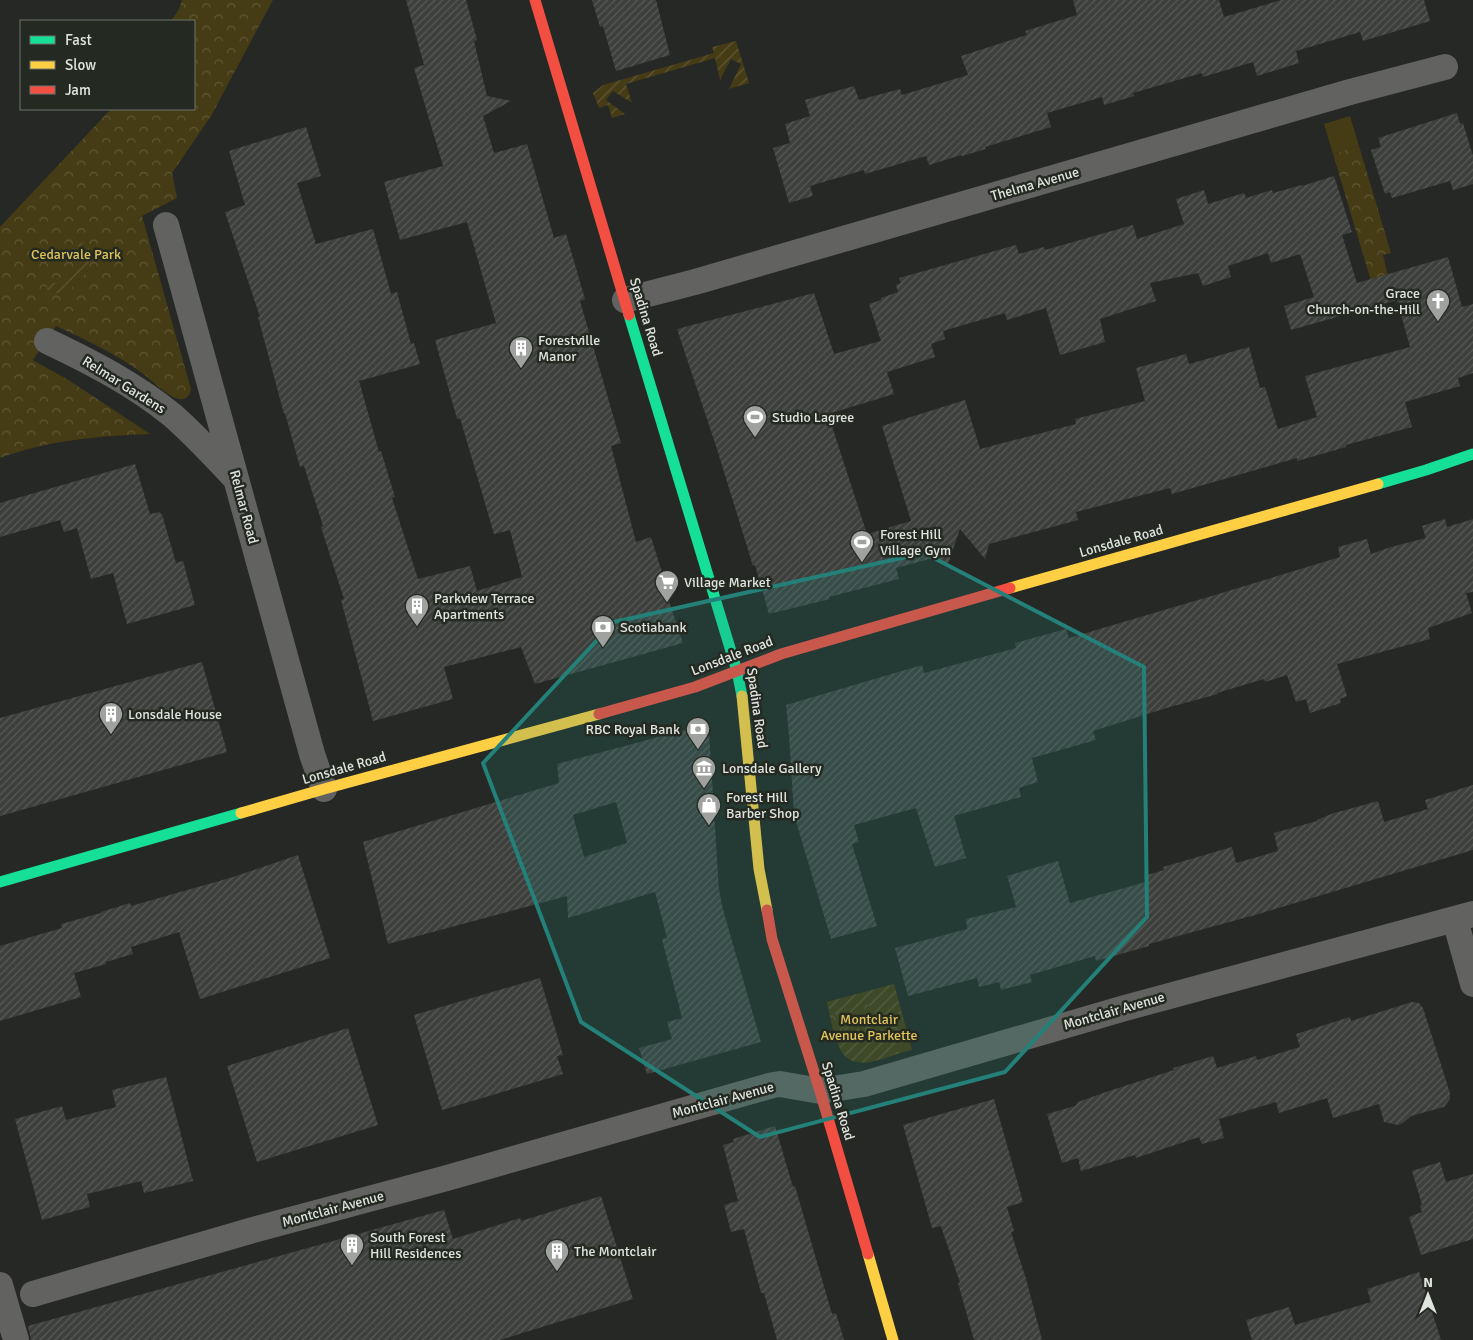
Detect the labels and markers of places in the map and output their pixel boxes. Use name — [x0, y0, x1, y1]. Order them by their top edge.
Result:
place label: Grace Church-on-the-Hill — [1307, 285, 1420, 318]
church icon: Grace Church-on-the-Hill — [1425, 288, 1451, 322]
place label: Forestville Manor — [538, 332, 600, 365]
building icon: Forestville Manor — [508, 335, 534, 369]
sports icon: Studio Lagree — [742, 404, 768, 438]
place label: Studio Lagree — [772, 409, 854, 426]
place label: Forest Hill Village Gym — [880, 526, 951, 559]
sports icon: Forest Hill Village Gym — [849, 529, 875, 563]
supermarket icon: Village Market — [654, 569, 680, 603]
place label: Village Market — [684, 574, 771, 591]
place label: Parkview Terrace Apartments — [434, 590, 534, 623]
building icon: Parkview Terrace Apartments — [404, 593, 430, 627]
bank icon: Scotiabank — [590, 614, 616, 648]
place label: Scotiabank — [620, 619, 687, 636]
building icon: Lonsdale House — [98, 701, 124, 735]
place label: Lonsdale House — [128, 706, 222, 723]
bank icon: RBC Royal Bank — [685, 716, 711, 750]
place label: RBC Royal Bank — [586, 721, 680, 738]
museum icon: Lonsdale Gallery — [691, 755, 717, 789]
place label: Lonsdale Gallery — [722, 760, 822, 777]
place label: Forest Hill Barber Shop — [726, 789, 799, 822]
shop icon: Forest Hill Barber Shop — [696, 792, 722, 826]
place label: South Forest Hill Residences — [370, 1229, 461, 1262]
building icon: South Forest Hill Residences — [339, 1232, 365, 1266]
building icon: The Montclair — [544, 1238, 570, 1272]
place label: The Montclair — [574, 1243, 657, 1260]

